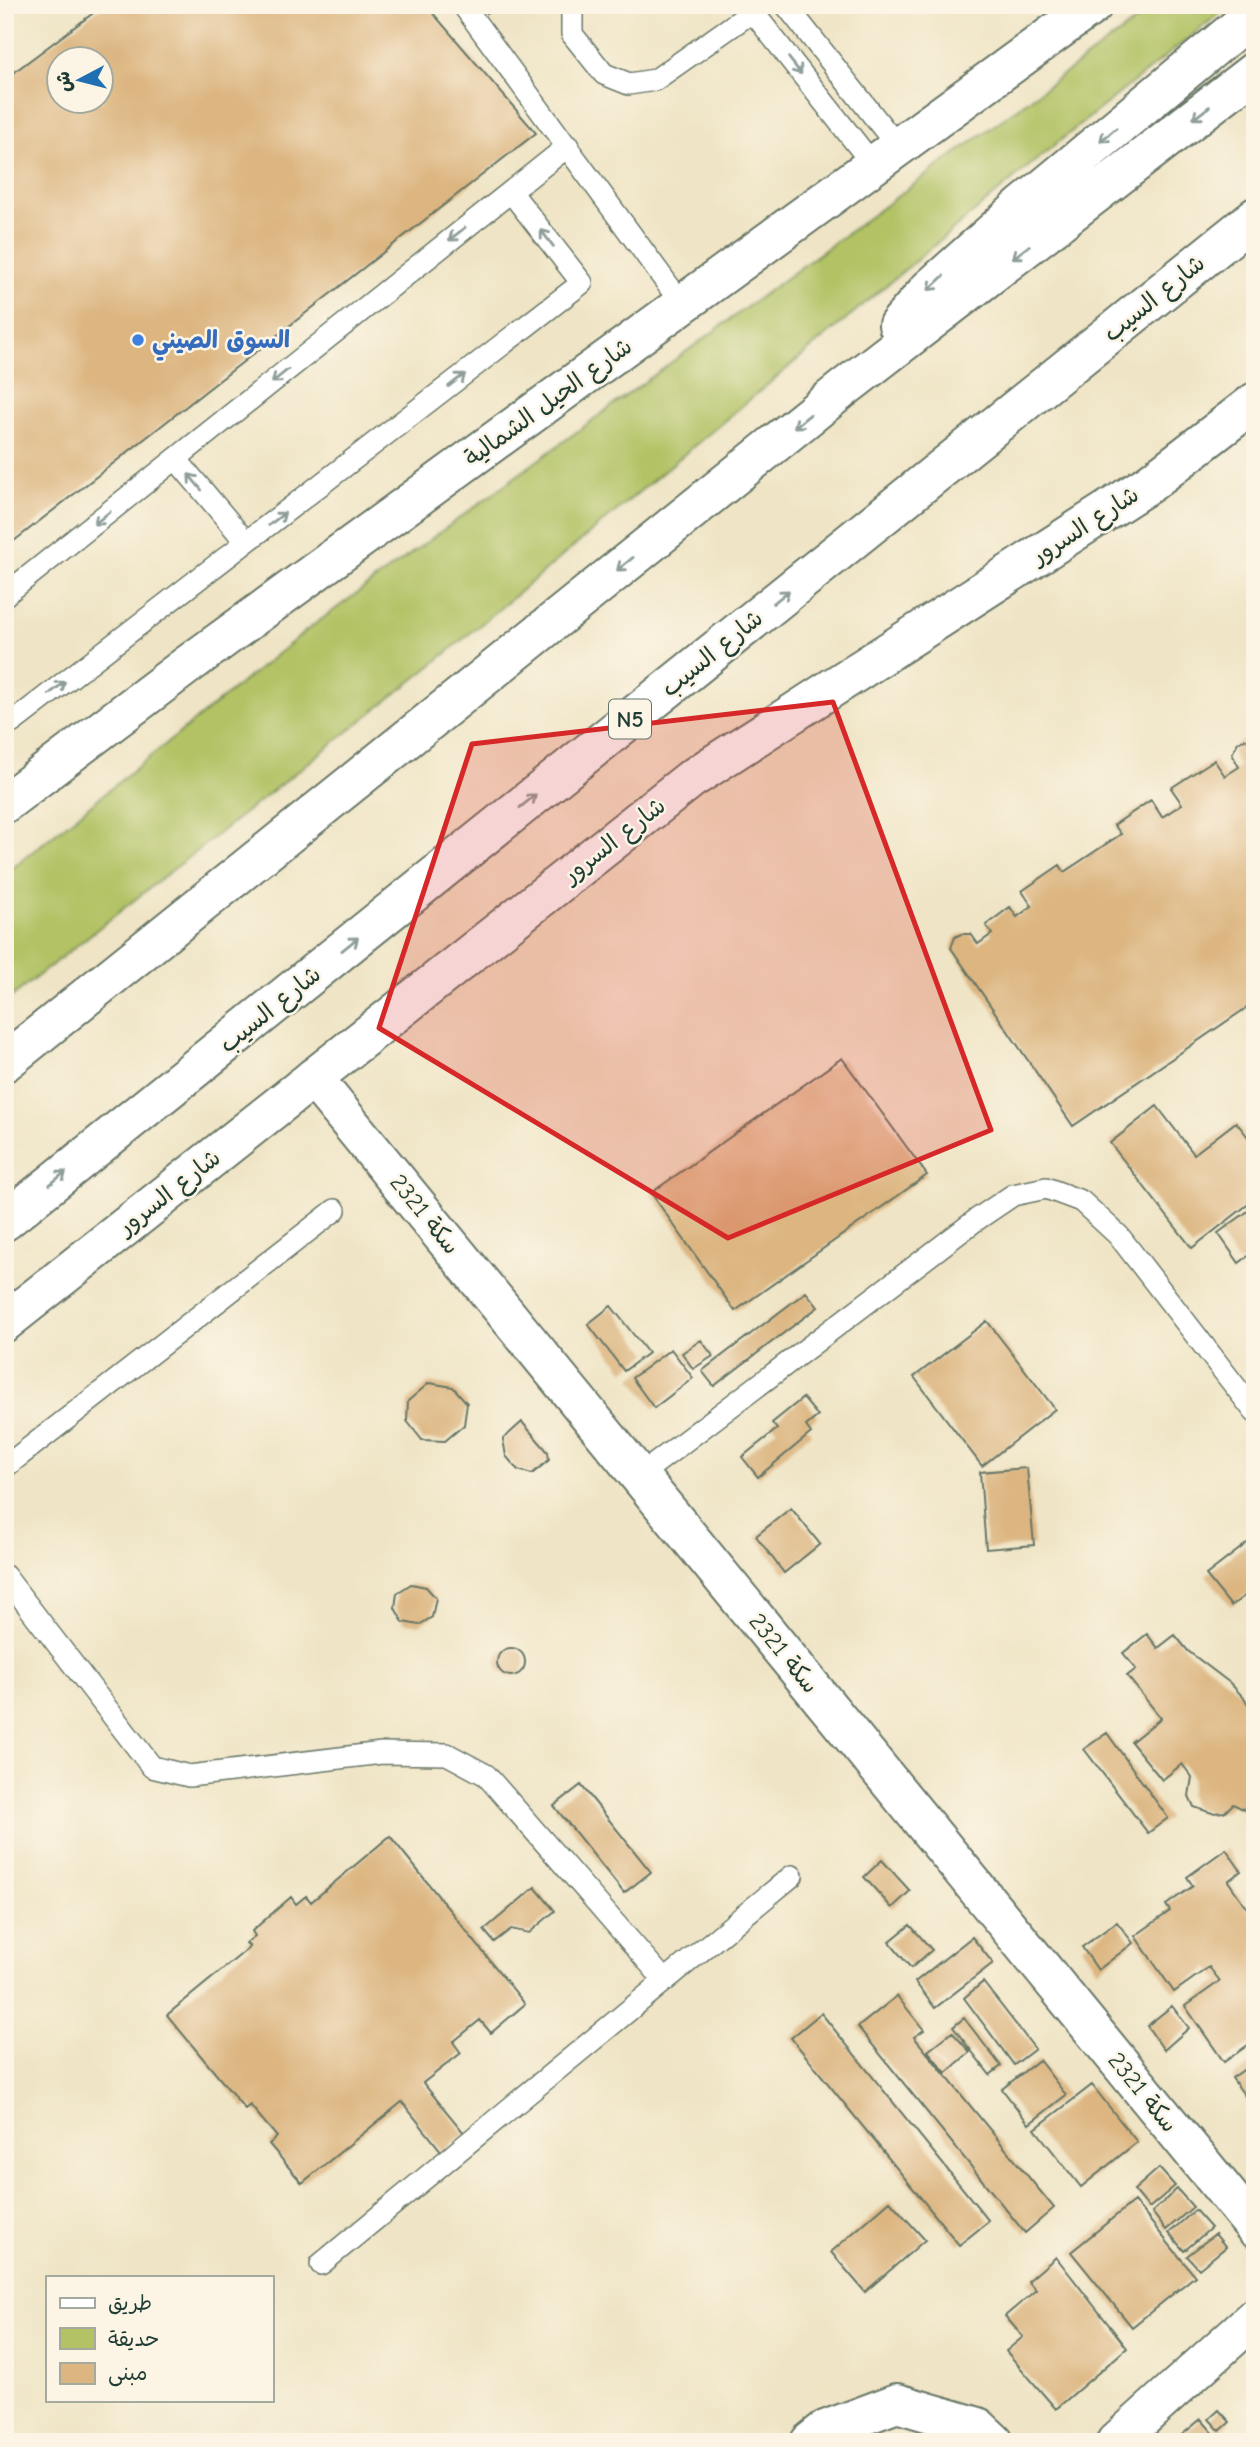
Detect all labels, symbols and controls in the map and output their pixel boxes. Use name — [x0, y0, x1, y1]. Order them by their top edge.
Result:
north arrow — [46, 46, 116, 116]
one-way arrow — [788, 56, 803, 74]
text: ش — [52, 70, 76, 94]
one-way arrow — [1192, 105, 1211, 120]
one-way arrow — [1099, 127, 1117, 143]
one-way arrow — [449, 227, 467, 242]
one-way arrow — [539, 229, 554, 247]
one-way arrow — [1012, 244, 1030, 259]
street label: شارع السيب — [1098, 249, 1212, 350]
one-way arrow — [928, 275, 945, 292]
place label: السوق الصيني — [152, 326, 290, 361]
marker: السوق الصيني — [130, 332, 146, 348]
street label: شارع الحيل الشمالية — [459, 332, 639, 475]
one-way arrow — [271, 369, 289, 384]
one-way arrow — [447, 373, 465, 388]
one-way arrow — [794, 414, 812, 429]
one-way arrow — [188, 473, 203, 491]
street label: شارع السرور — [1024, 480, 1146, 574]
one-way arrow — [93, 510, 111, 526]
one-way arrow — [267, 511, 285, 526]
one-way arrow — [617, 556, 635, 572]
one-way arrow — [772, 590, 790, 605]
street label: شارع السيب — [656, 604, 770, 705]
one-way arrow — [48, 680, 66, 695]
road number: N5 — [609, 699, 651, 738]
street label: شارع السرور — [556, 791, 673, 892]
one-way arrow — [518, 794, 536, 809]
one-way arrow — [341, 936, 359, 952]
street label: شارع السيب — [214, 960, 328, 1061]
street label: شارع السرور — [111, 1143, 228, 1244]
street label: سكة 2321 — [384, 1168, 466, 1260]
one-way arrow — [49, 1171, 67, 1186]
street label: سكة 2321 — [743, 1607, 825, 1699]
street label: سكة 2321 — [1102, 2046, 1184, 2138]
legend — [46, 2276, 273, 2402]
text: طريق — [108, 2291, 152, 2315]
text: حديقة — [108, 2327, 159, 2351]
text: مبنى — [108, 2361, 147, 2387]

